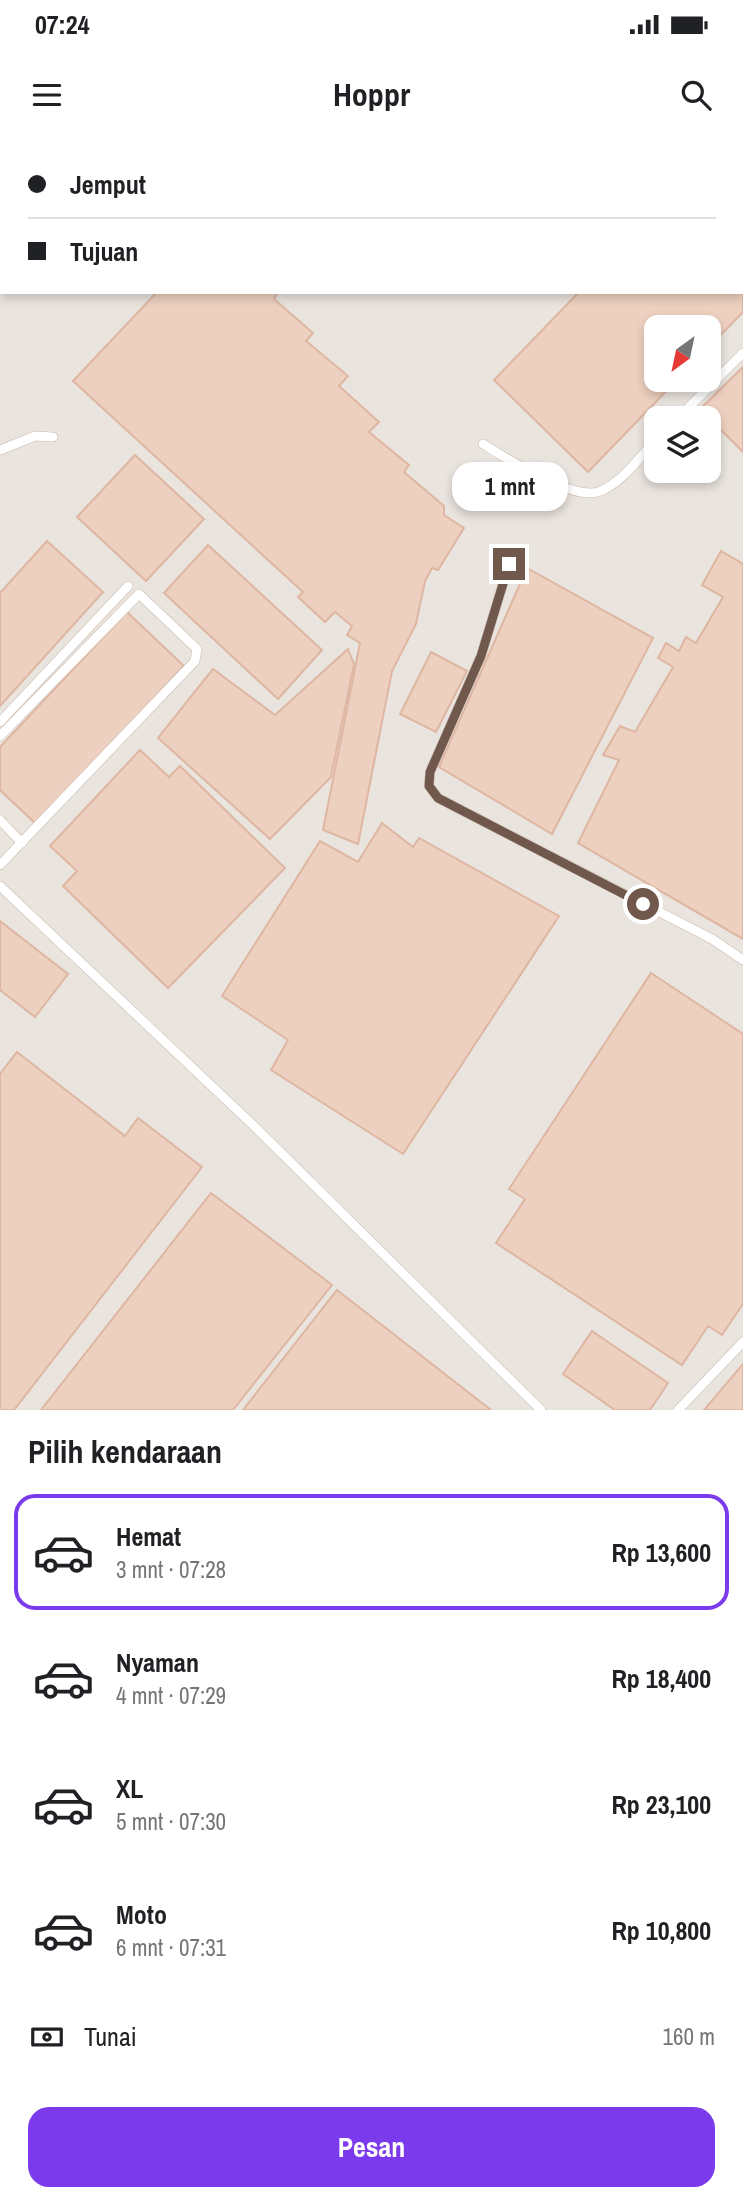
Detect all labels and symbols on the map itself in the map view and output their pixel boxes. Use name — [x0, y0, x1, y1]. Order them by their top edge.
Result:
north arrow — [644, 315, 721, 392]
callout: 1 mnt — [451, 462, 567, 512]
route end — [493, 548, 525, 580]
route start — [627, 888, 659, 920]

